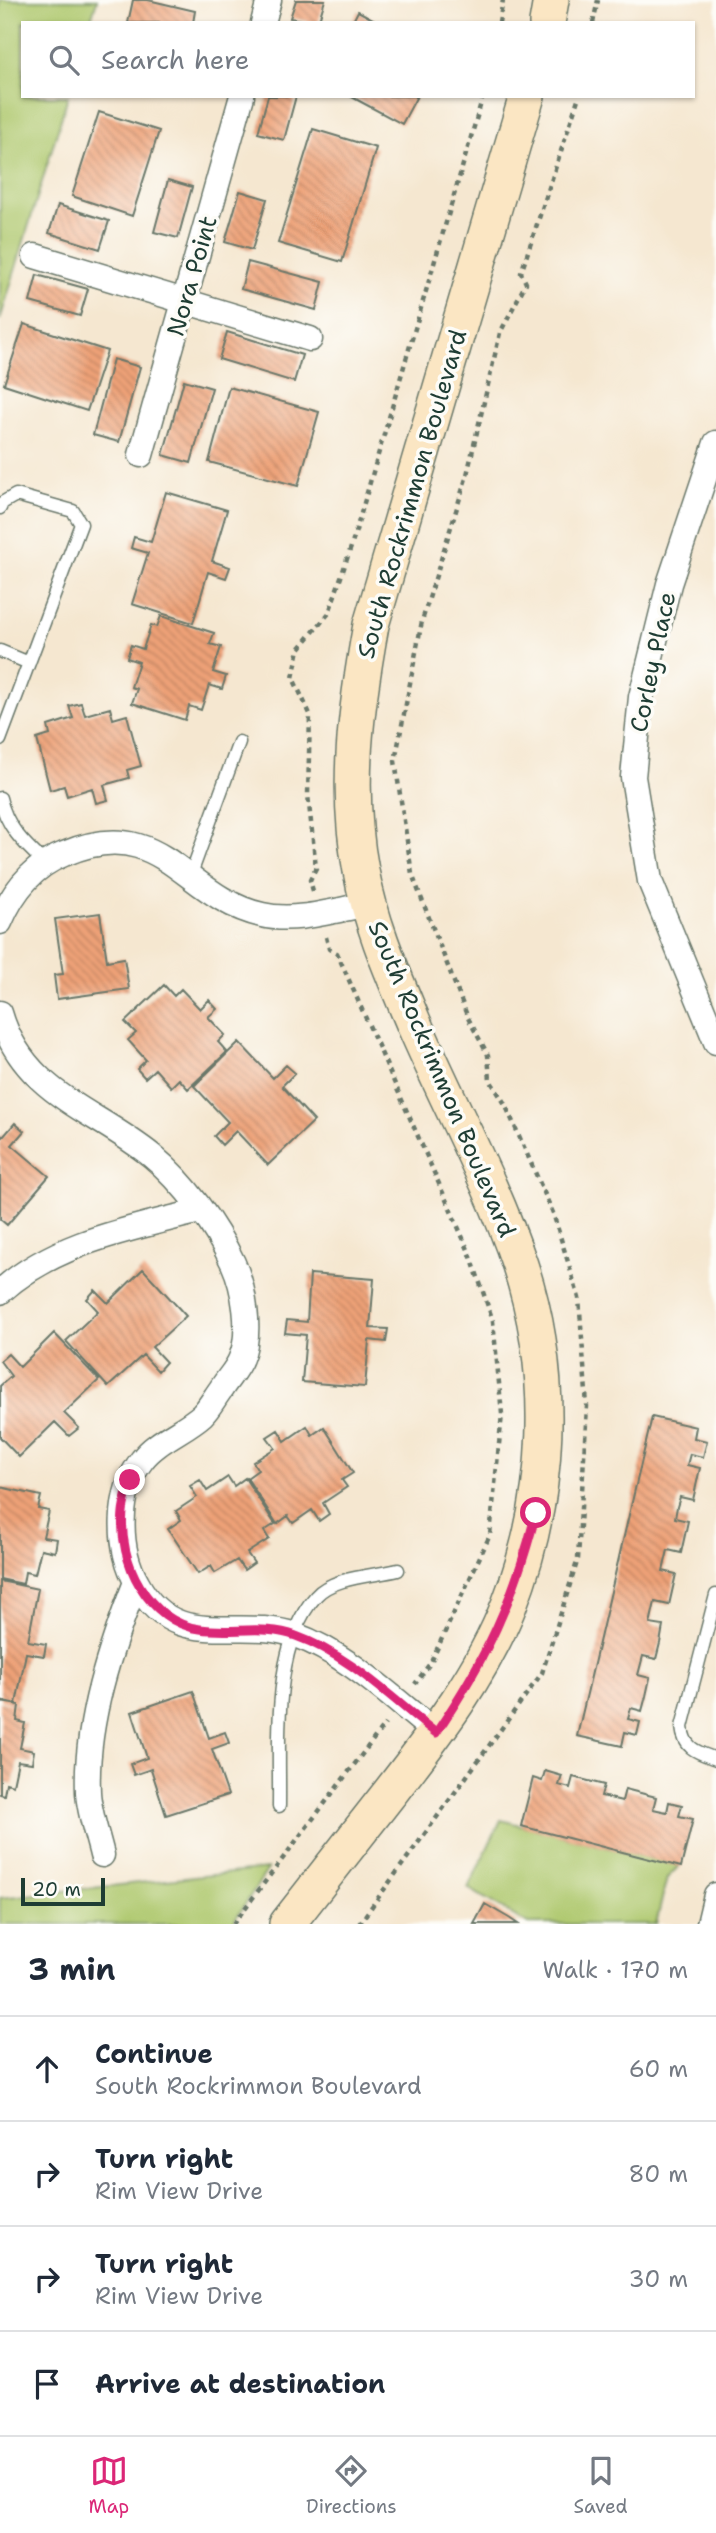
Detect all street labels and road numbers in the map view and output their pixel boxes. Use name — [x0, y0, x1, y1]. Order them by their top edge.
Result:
street label: Nora Point — [160, 212, 224, 340]
street label: South Rockrimmon Boulevard — [350, 326, 474, 662]
street label: Corley Place — [623, 589, 683, 735]
street label: South Rockrimmon Boulevard — [361, 916, 523, 1242]

